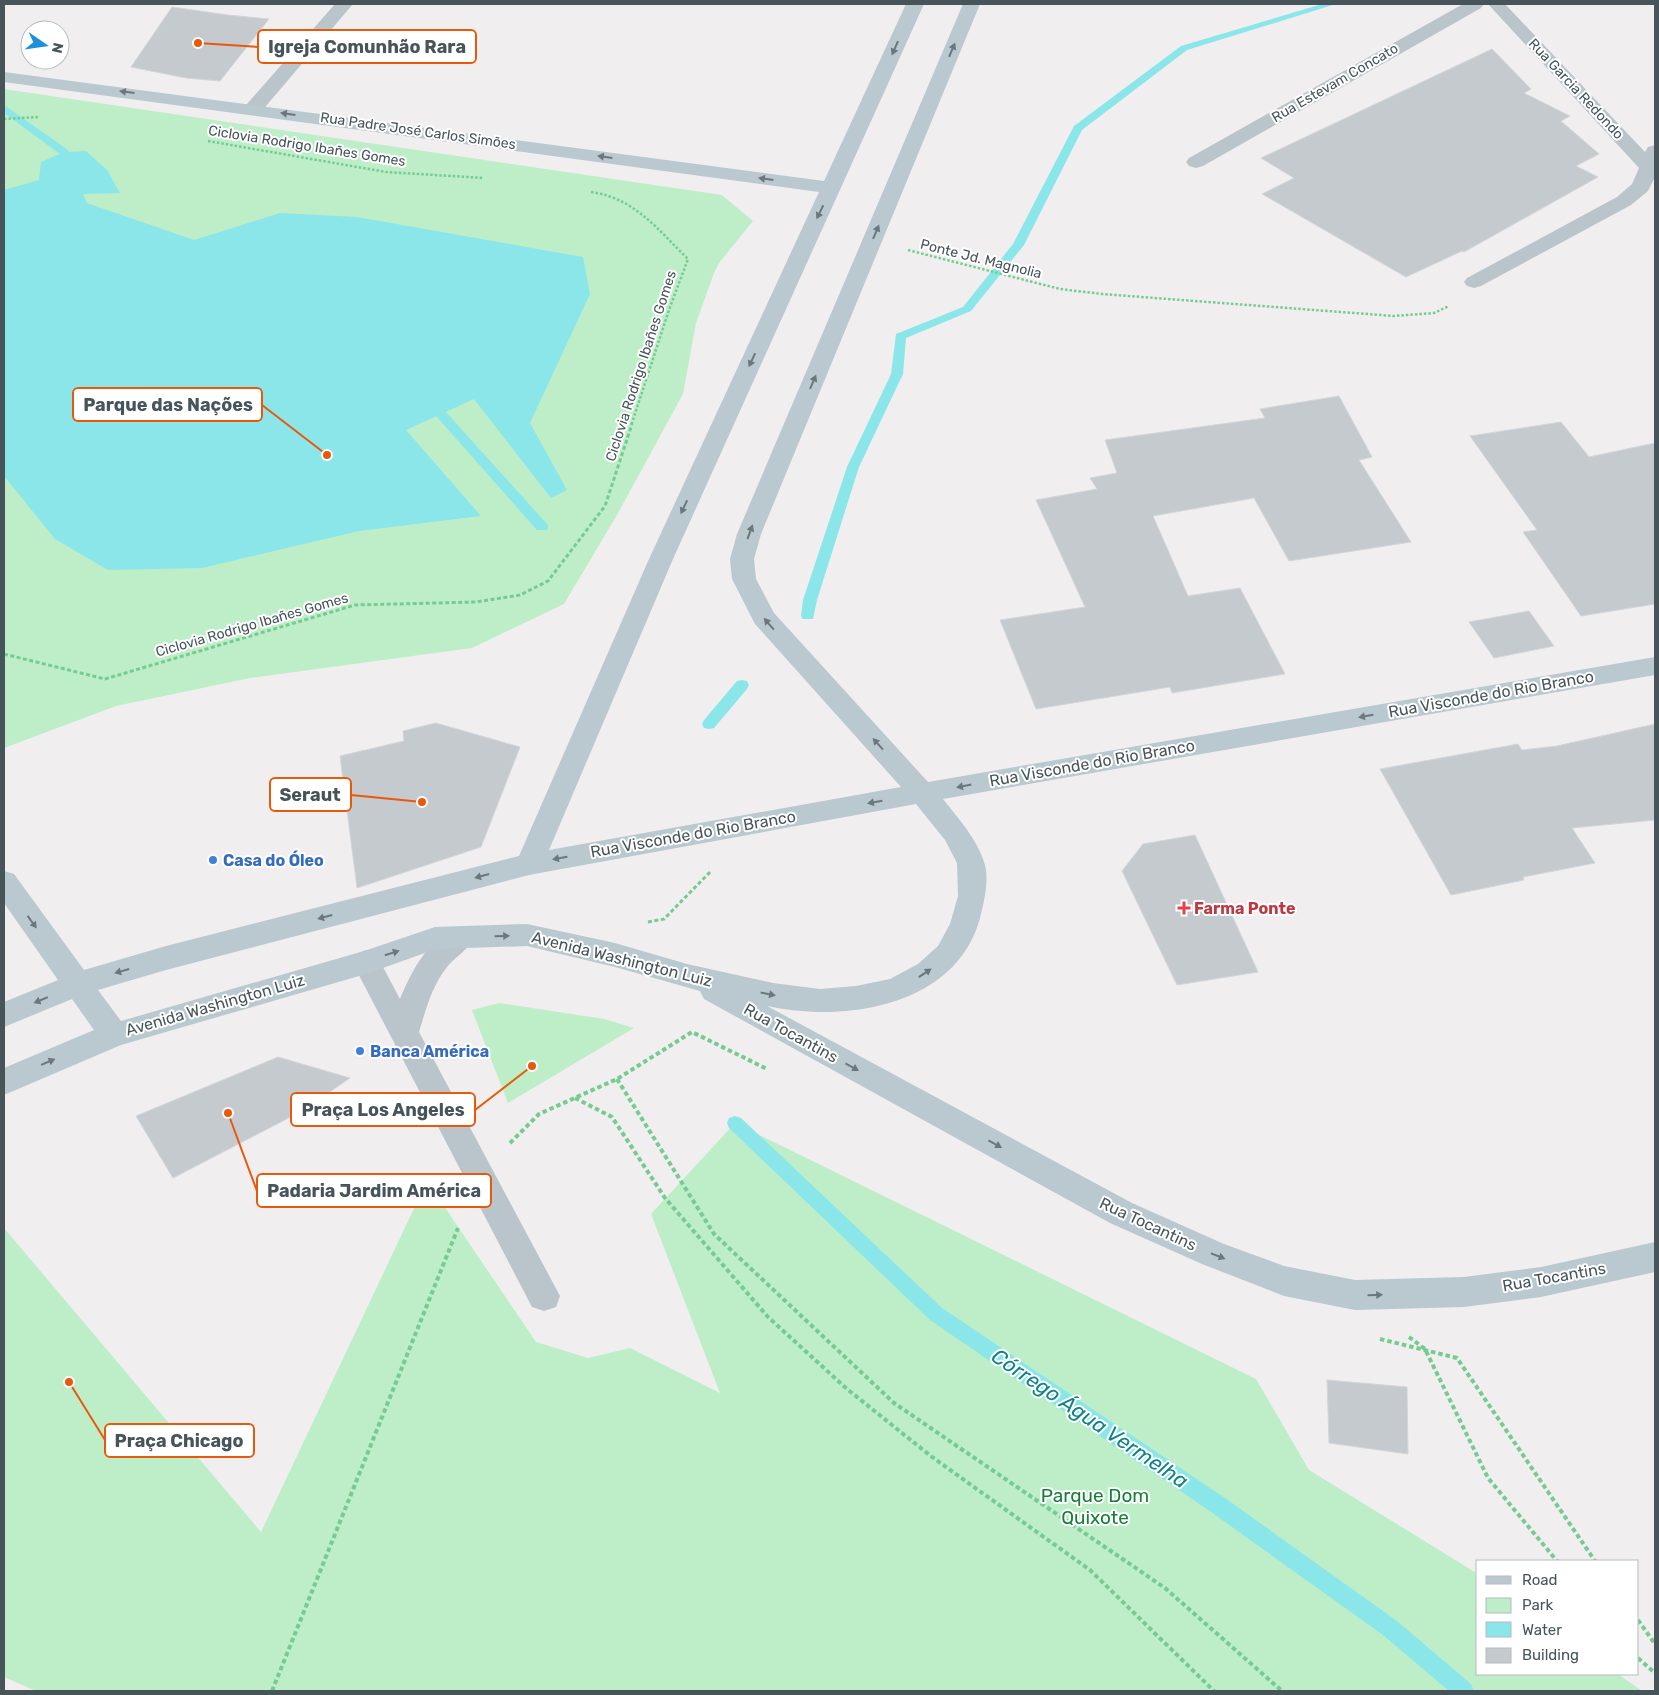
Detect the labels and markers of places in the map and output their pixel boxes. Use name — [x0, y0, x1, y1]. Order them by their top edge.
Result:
callout: Igreja Comunhão Rara — [258, 30, 476, 63]
callout: Parque das Nações — [73, 388, 262, 421]
callout: Seraut — [270, 778, 351, 811]
place label: Casa do Óleo — [223, 850, 324, 870]
marker: Casa do Óleo — [207, 854, 219, 866]
place label: Farma Ponte — [1194, 899, 1295, 918]
marker: Farma Ponte — [1178, 902, 1190, 914]
place label: Banca América — [370, 1042, 489, 1061]
marker: Banca América — [354, 1045, 366, 1057]
callout: Praça Los Angeles — [291, 1093, 475, 1126]
callout: Padaria Jardim América — [257, 1174, 491, 1207]
callout: Praça Chicago — [105, 1424, 254, 1457]

